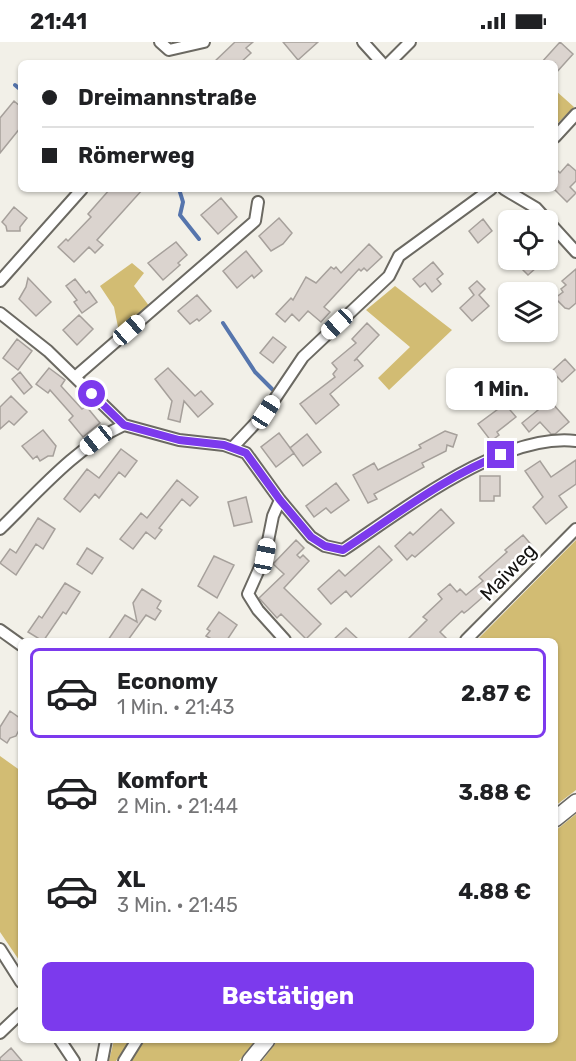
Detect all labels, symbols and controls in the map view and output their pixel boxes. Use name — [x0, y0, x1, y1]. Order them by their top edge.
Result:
text: 21:41 — [30, 8, 87, 35]
text: Dreimannstraße — [78, 84, 257, 111]
text: Römerweg — [78, 142, 195, 169]
map controls — [498, 210, 558, 342]
button: locate — [498, 210, 558, 270]
button: layers — [498, 282, 558, 342]
car — [318, 305, 356, 343]
car — [110, 311, 148, 349]
callout: 1 Min. — [446, 368, 556, 410]
text: 1 Min. — [474, 377, 529, 401]
route start — [78, 380, 105, 407]
car — [249, 392, 283, 432]
car — [76, 422, 116, 458]
route end — [487, 441, 514, 468]
car — [253, 537, 277, 575]
street label: Maiweg — [475, 538, 541, 606]
icon: car — [45, 666, 99, 720]
text: Economy — [117, 668, 218, 695]
text: 2.87 € — [461, 680, 531, 707]
text: 1 Min. · 21:43 — [117, 695, 235, 719]
icon: car — [45, 765, 99, 819]
text: Komfort — [117, 767, 208, 794]
text: 3.88 € — [459, 779, 531, 806]
text: 2 Min. · 21:44 — [117, 794, 238, 818]
icon: car — [45, 864, 99, 918]
text: XL — [117, 866, 145, 893]
text: 4.88 € — [458, 878, 531, 905]
text: 3 Min. · 21:45 — [117, 893, 238, 917]
button: Bestätigen — [42, 962, 534, 1031]

